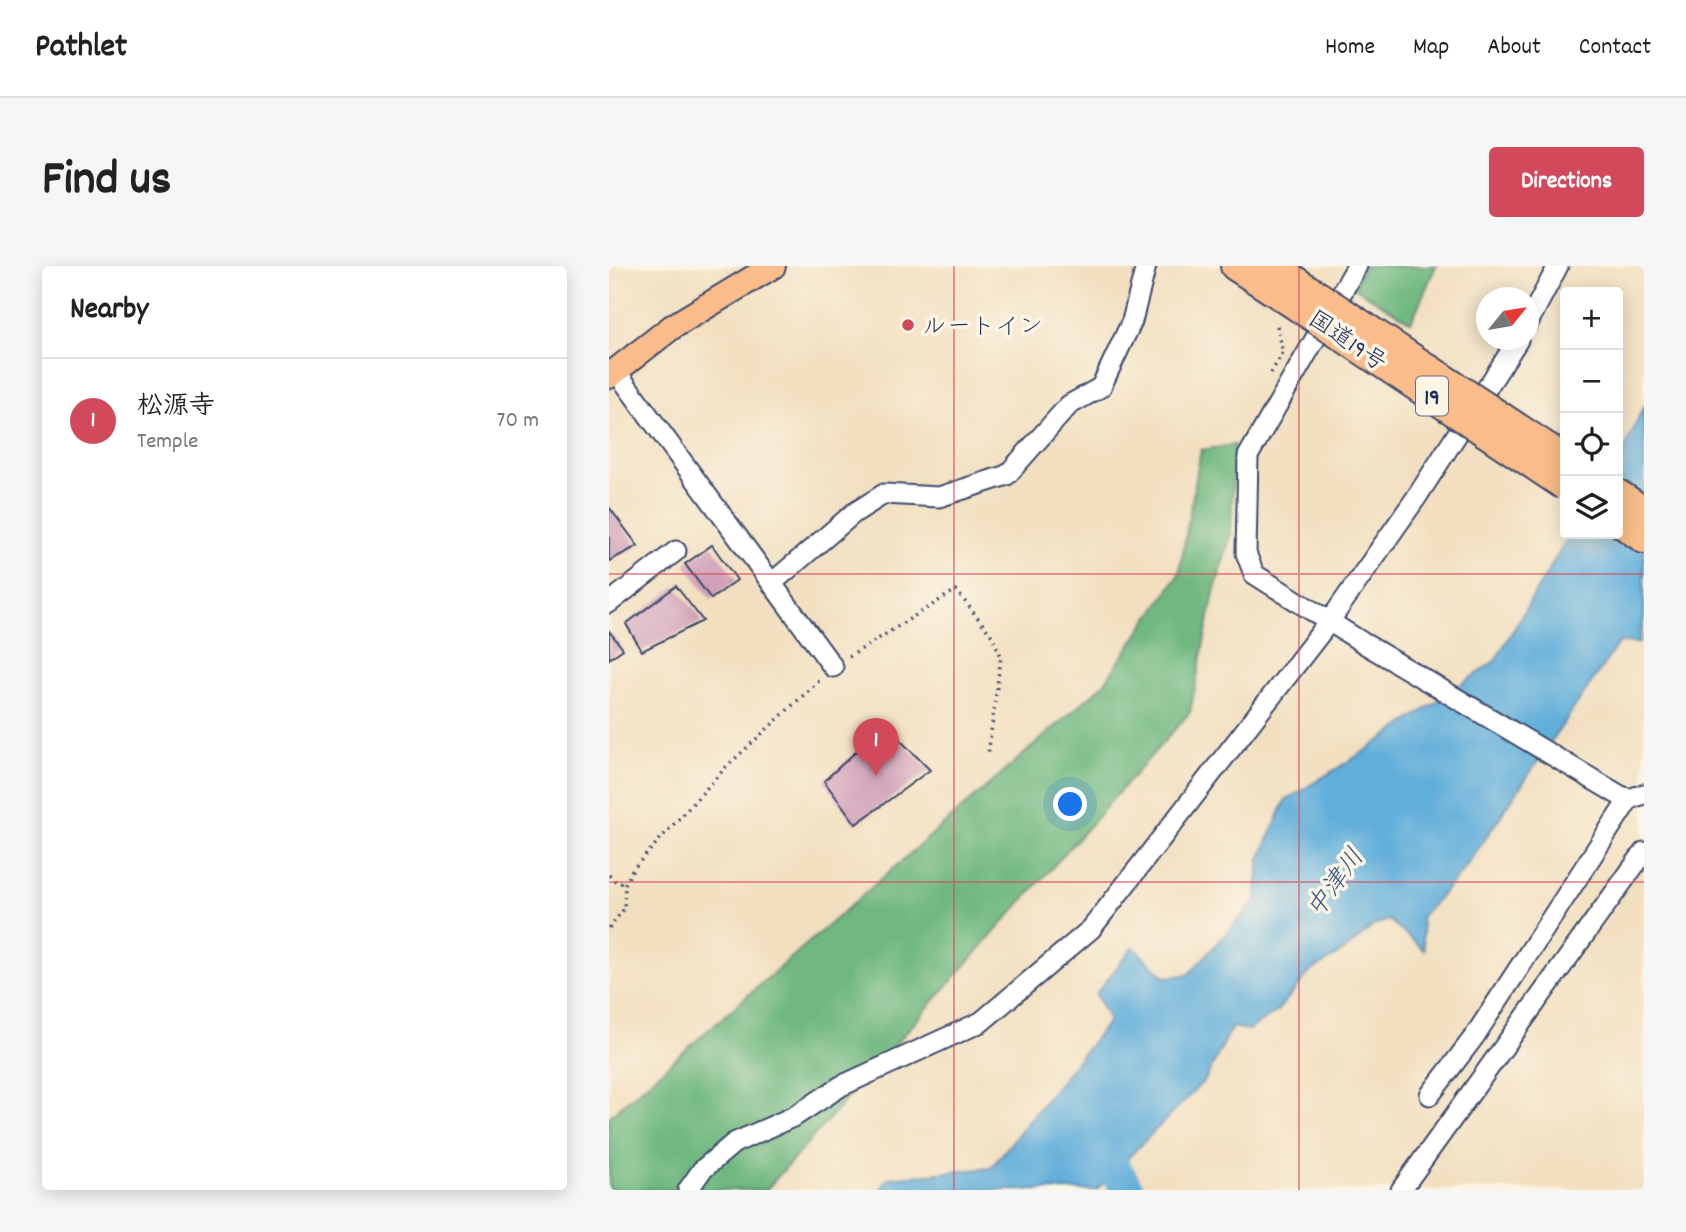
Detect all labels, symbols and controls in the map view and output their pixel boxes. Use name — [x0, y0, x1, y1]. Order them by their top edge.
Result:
text: Pathlet — [35, 25, 127, 72]
text: Home — [1325, 31, 1375, 65]
text: Map — [1413, 31, 1449, 65]
text: About — [1487, 31, 1541, 65]
text: Contact — [1579, 31, 1651, 65]
text: Find us — [42, 147, 171, 217]
button: Directions — [1489, 147, 1644, 217]
north arrow — [1476, 287, 1539, 350]
map controls — [1560, 287, 1623, 539]
button: + — [1560, 287, 1623, 350]
text: Nearby — [70, 290, 148, 333]
street label: 国道19号 — [1300, 304, 1392, 381]
place label: ルートイン — [922, 311, 1043, 345]
marker: ルートイン — [900, 317, 916, 333]
button: − — [1560, 350, 1623, 413]
road number: 19 — [1416, 377, 1448, 416]
text: 松源寺 — [137, 389, 215, 426]
text: 1 — [90, 405, 96, 438]
text: 70 m — [497, 405, 539, 438]
button: locate — [1560, 413, 1623, 476]
text: Temple — [137, 426, 198, 459]
button: layers — [1560, 476, 1623, 539]
pin: 1 — [853, 718, 899, 776]
your location — [1053, 787, 1087, 821]
water label: 中津川 — [1299, 842, 1375, 926]

